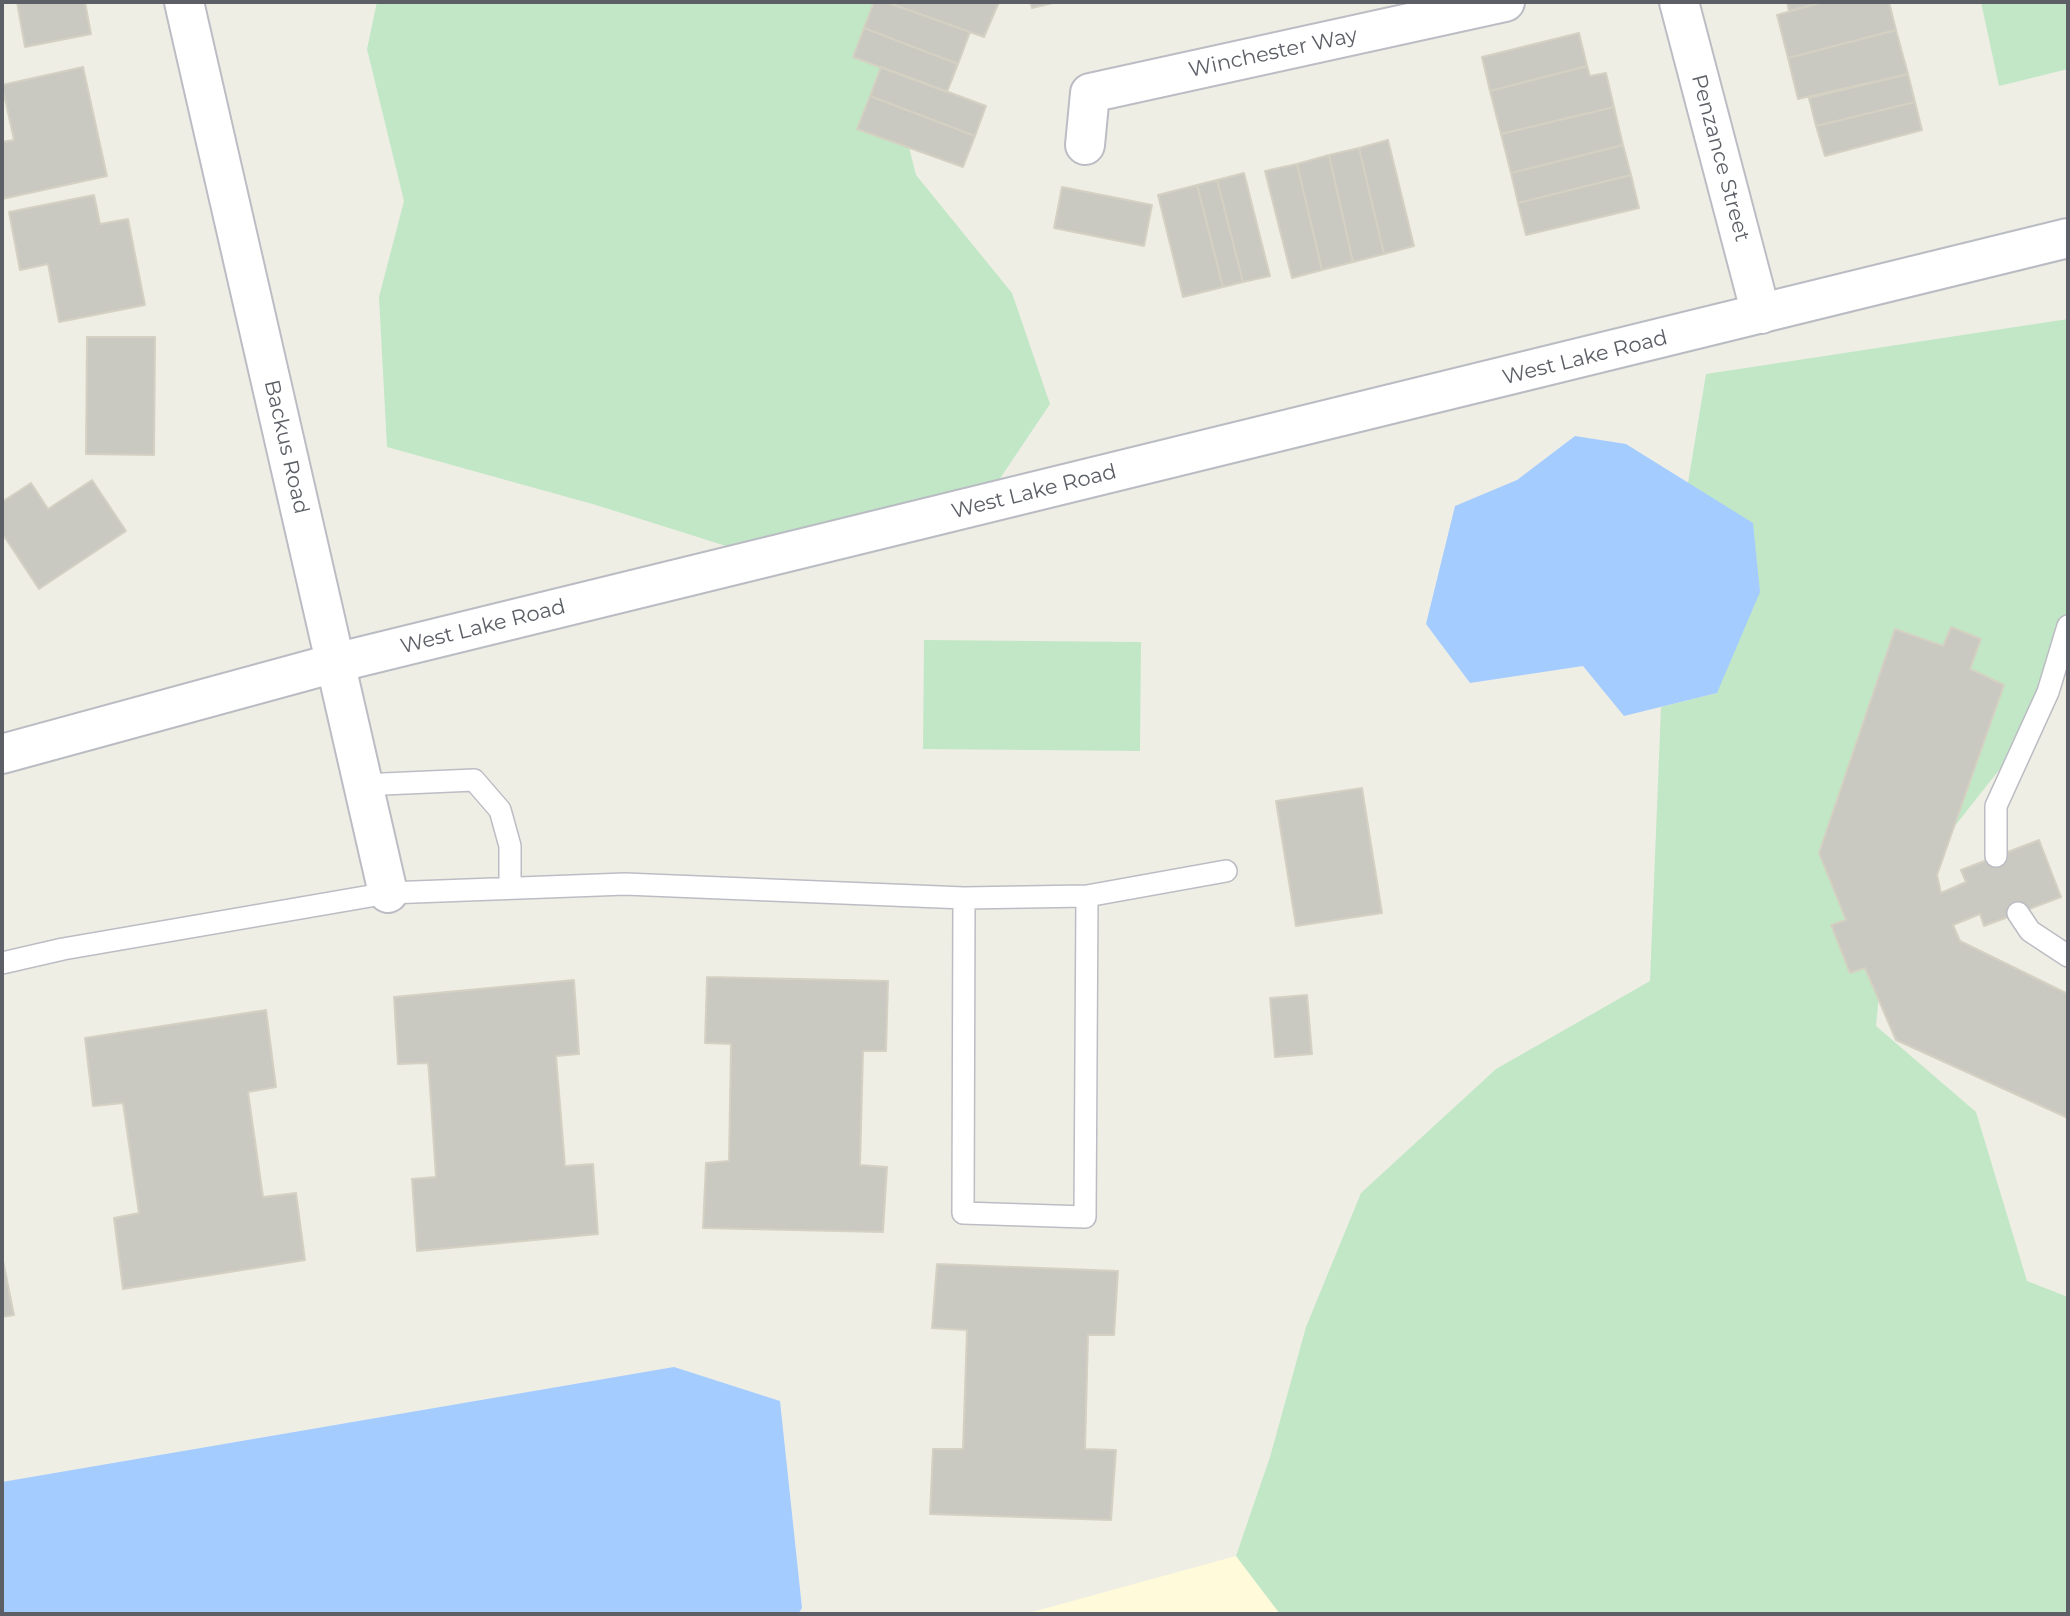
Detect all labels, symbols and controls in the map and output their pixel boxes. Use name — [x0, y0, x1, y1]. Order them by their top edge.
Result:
street label: Winchester Way — [1186, 23, 1360, 83]
street label: Penzance Street — [1686, 72, 1754, 244]
street label: West Lake Road — [1500, 325, 1670, 391]
street label: Backus Road — [258, 377, 314, 517]
street label: West Lake Road — [949, 459, 1119, 525]
street label: West Lake Road — [398, 594, 568, 660]

